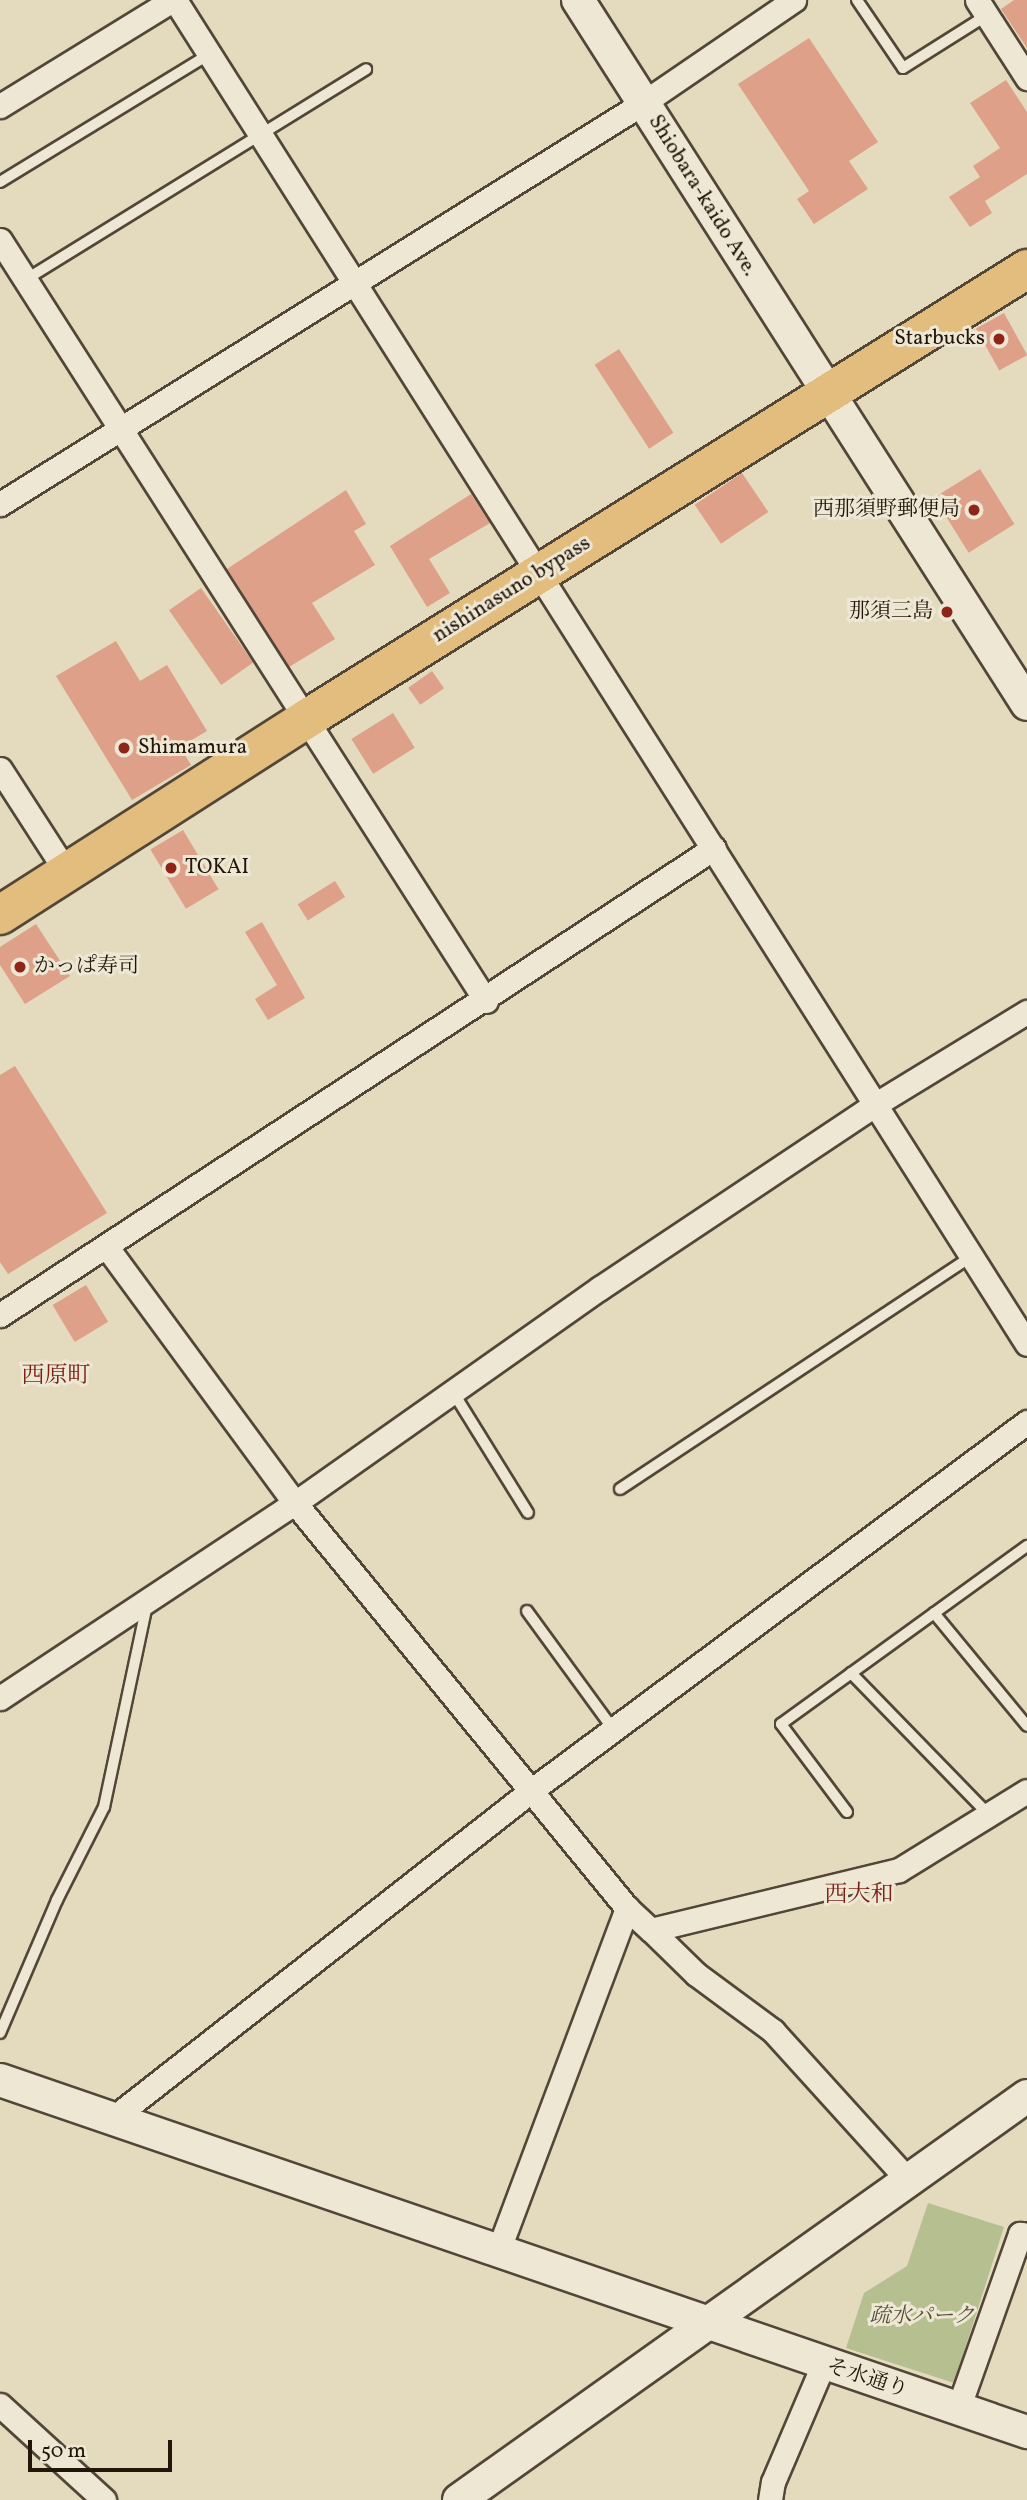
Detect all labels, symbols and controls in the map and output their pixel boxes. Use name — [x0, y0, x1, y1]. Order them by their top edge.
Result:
street label: Shiobara-kaido Ave. — [642, 111, 762, 281]
place label: Starbucks — [894, 326, 985, 352]
marker: Starbucks — [991, 331, 1007, 347]
place label: 西那須野郵便局 — [813, 497, 960, 523]
marker: 西那須野郵便局 — [966, 502, 982, 518]
street label: nishinasuno bypass — [428, 531, 596, 649]
place label: 那須三島 — [849, 599, 933, 625]
marker: 那須三島 — [939, 604, 955, 620]
place label: Shimamura — [138, 735, 247, 761]
marker: Shimamura — [116, 740, 132, 756]
place label: TOKAI — [185, 855, 249, 881]
marker: TOKAI — [163, 860, 179, 876]
place label: かっぱ寿司 — [34, 954, 139, 980]
marker: かっぱ寿司 — [12, 959, 28, 975]
district label: 西原町 — [22, 1362, 90, 1390]
district label: 西大和 — [825, 1881, 893, 1909]
park label: 疏水パーク — [870, 2304, 974, 2330]
street label: そ水通り — [823, 2354, 911, 2404]
scale bar — [32, 2426, 175, 2470]
text: 50 m — [41, 2437, 86, 2466]

